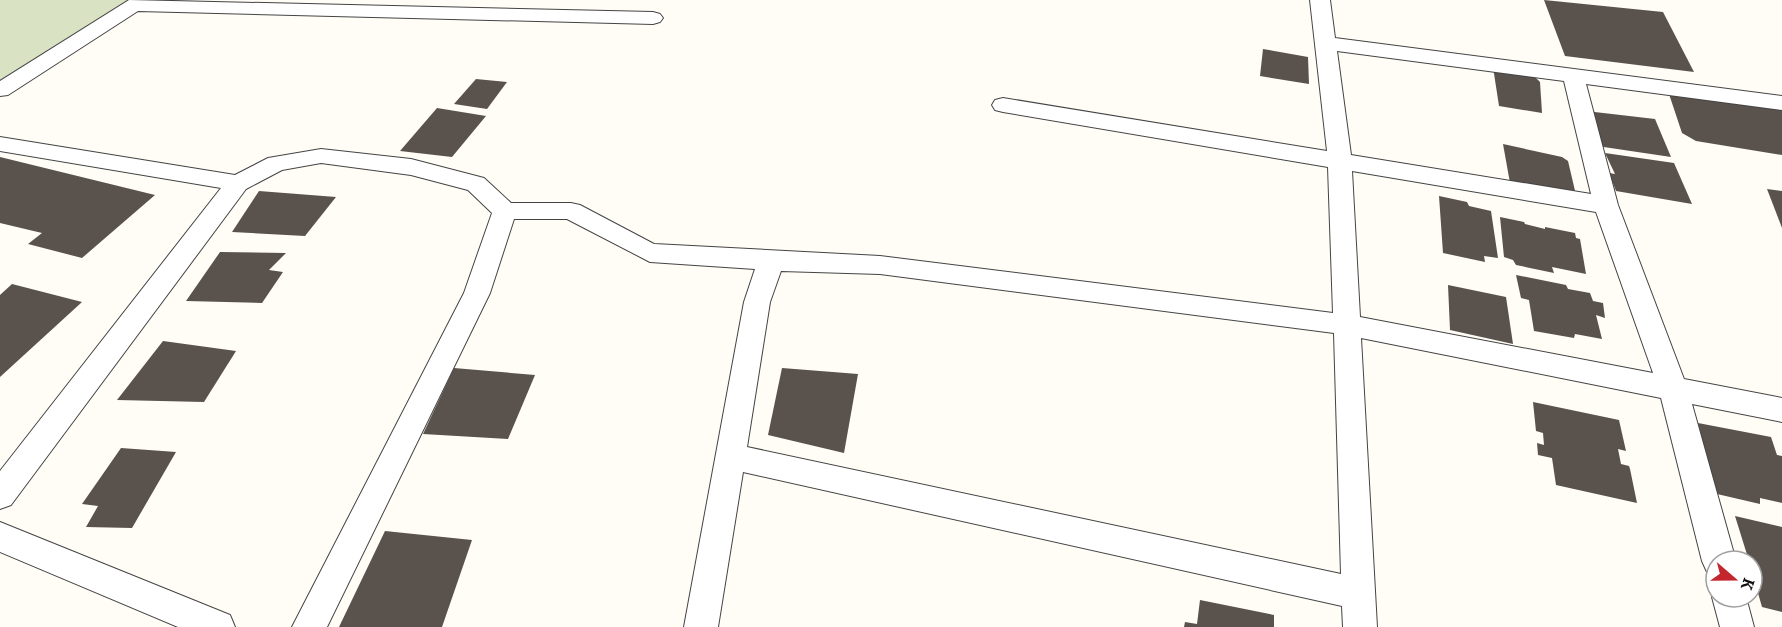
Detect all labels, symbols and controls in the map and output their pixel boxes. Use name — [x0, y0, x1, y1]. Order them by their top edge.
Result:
north arrow — [1704, 549, 1764, 609]
text: K — [1737, 575, 1759, 593]

